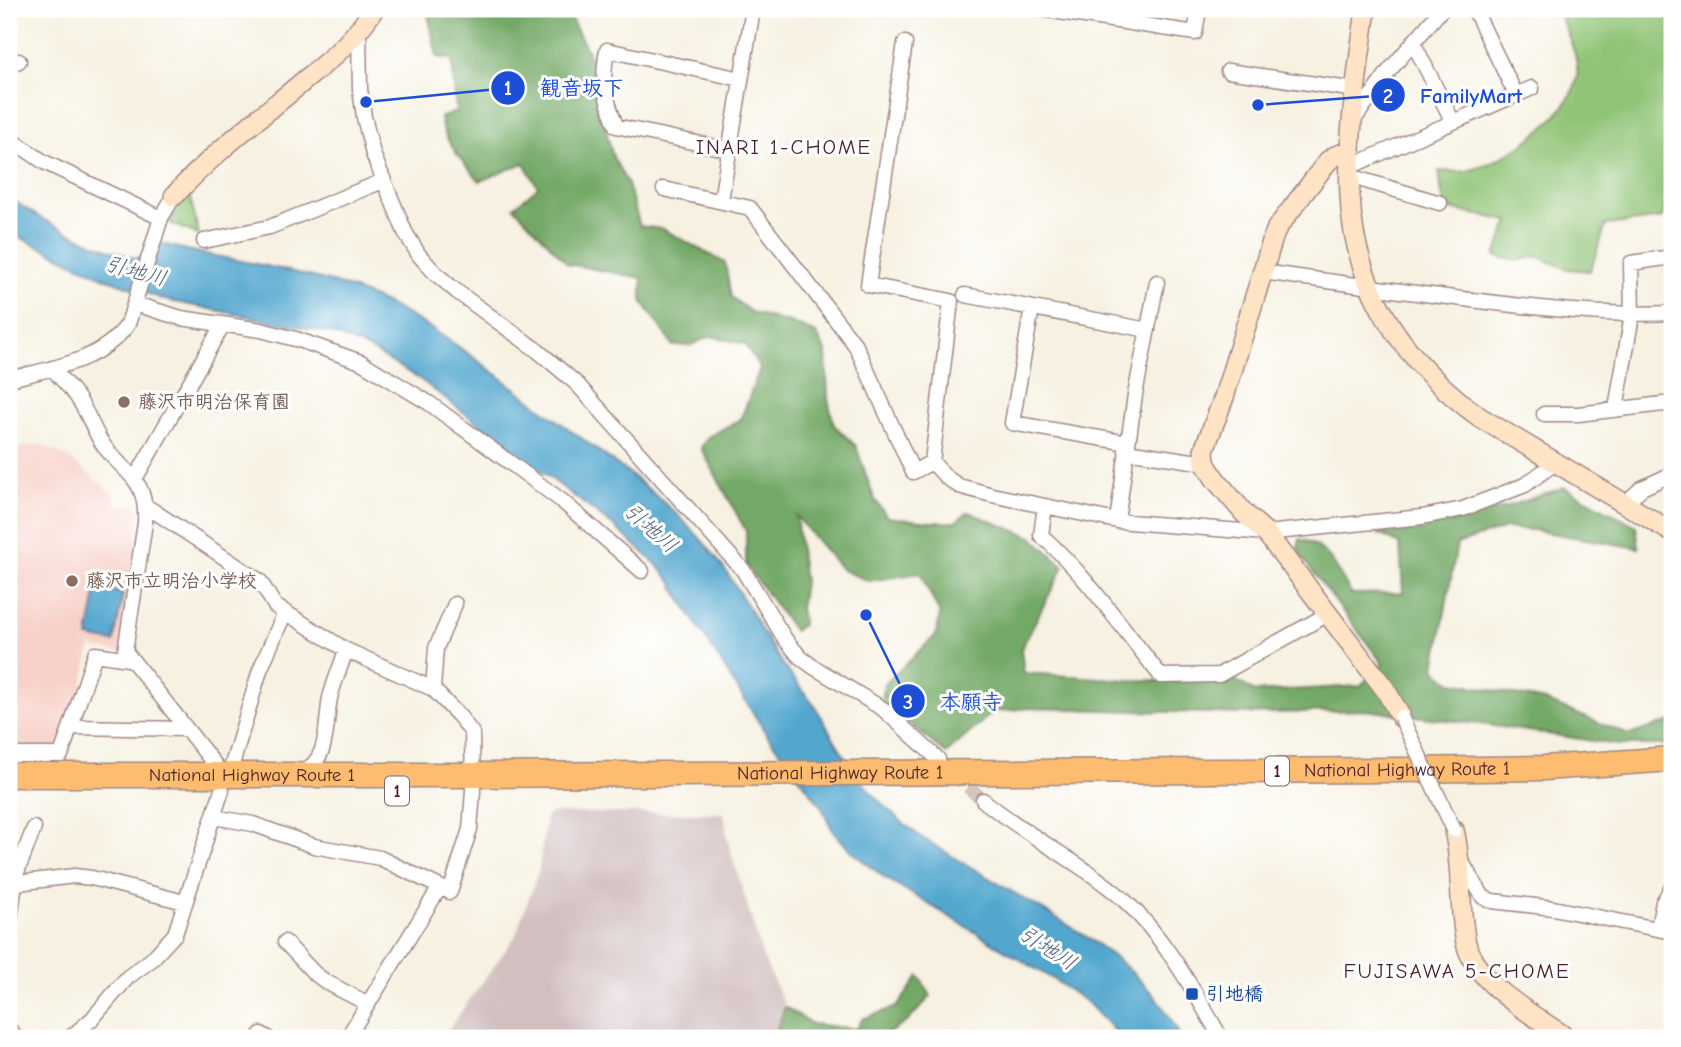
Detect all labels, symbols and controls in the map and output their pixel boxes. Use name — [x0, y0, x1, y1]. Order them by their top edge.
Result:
callout: 観音坂下 — [491, 67, 638, 109]
callout: FamilyMart — [1371, 74, 1536, 116]
text: 1 — [504, 76, 512, 100]
text: 観音坂下 — [540, 76, 624, 100]
text: 2 — [1383, 84, 1393, 108]
text: FamilyMart — [1420, 84, 1523, 108]
district label: INARI 1-CHOME — [696, 135, 872, 159]
water label: 引地川 — [102, 251, 170, 291]
place label: 藤沢市明治保育園 — [138, 391, 290, 413]
marker: 藤沢市明治保育園 — [116, 394, 132, 410]
water label: 引地川 — [619, 498, 683, 558]
place label: 藤沢市立明治小学校 — [86, 570, 257, 592]
marker: 藤沢市立明治小学校 — [64, 573, 80, 589]
callout: 本願寺 — [890, 680, 1016, 722]
text: 3 — [903, 690, 913, 714]
text: 本願寺 — [940, 690, 1003, 714]
road number: 1 — [1265, 756, 1289, 786]
street label: National Highway Route 1 — [1304, 757, 1510, 782]
street label: National Highway Route 1 — [737, 761, 943, 785]
street label: National Highway Route 1 — [149, 764, 355, 786]
road number: 1 — [385, 776, 409, 806]
water label: 引地川 — [1015, 921, 1081, 975]
district label: FUJISAWA 5-CHOME — [1343, 959, 1571, 983]
place label: 引地橋 — [1206, 983, 1263, 1005]
marker: 引地橋 — [1184, 986, 1200, 1002]

